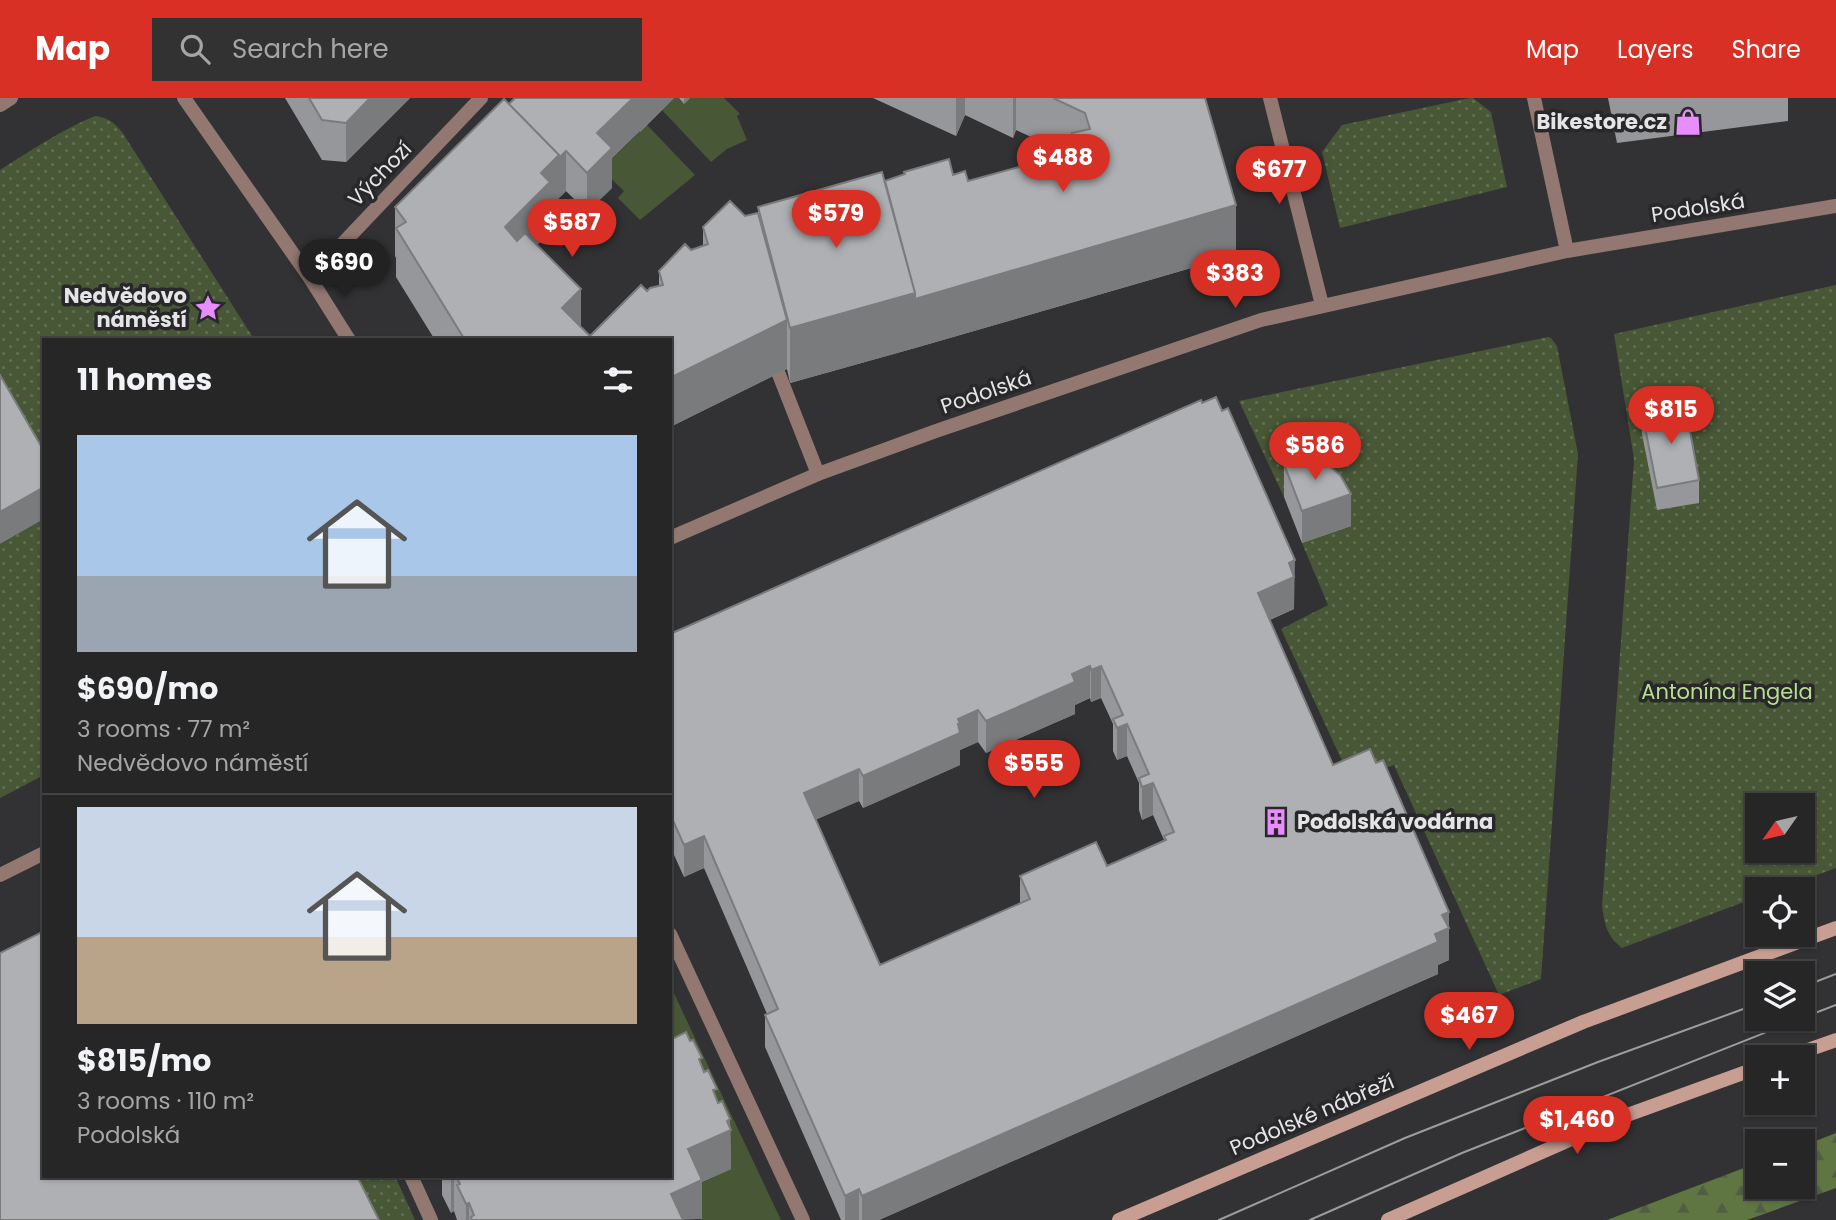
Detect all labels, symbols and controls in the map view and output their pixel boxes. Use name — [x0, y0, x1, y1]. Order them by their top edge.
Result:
search box — [152, 18, 642, 81]
text: Map — [35, 25, 110, 72]
icon: search — [176, 30, 214, 68]
text: Search here — [232, 31, 389, 67]
text: Map — [1526, 33, 1579, 66]
text: Layers — [1617, 33, 1693, 66]
text: Share — [1731, 33, 1801, 66]
place label: Bikestore.cz — [1536, 107, 1667, 136]
shop icon: Bikestore.cz — [1673, 107, 1703, 137]
pin: $488 — [1022, 134, 1104, 194]
street label: Výchozí — [341, 135, 418, 213]
text: $488 — [1033, 141, 1093, 173]
pin: $677 — [1238, 146, 1320, 206]
text: $677 — [1252, 153, 1306, 185]
street label: Podolská — [1649, 186, 1747, 229]
pin: $579 — [795, 190, 877, 250]
text: $579 — [808, 197, 864, 229]
pin: $587 — [531, 200, 613, 259]
text: $587 — [543, 206, 601, 238]
pin: $690 — [303, 240, 385, 299]
text: $690 — [315, 246, 373, 278]
pin: $383 — [1194, 250, 1276, 310]
text: $383 — [1206, 257, 1264, 289]
place label: Nedvědovo náměstí — [64, 281, 187, 334]
place icon: Nedvědovo náměstí — [193, 293, 223, 323]
text: 11 homes — [77, 358, 212, 401]
icon: filters — [599, 361, 637, 399]
street label: Podolská — [936, 362, 1035, 421]
pin: $815 — [1630, 386, 1712, 446]
text: $815 — [1644, 393, 1698, 425]
pin: $586 — [1274, 422, 1356, 482]
text: $586 — [1285, 429, 1345, 461]
icon: home — [294, 481, 420, 607]
text: $690/mo — [77, 667, 218, 710]
park label: Antonína Engela — [1641, 677, 1813, 706]
text: 3 rooms · 77 m² — [77, 713, 250, 745]
pin: $555 — [993, 740, 1075, 800]
text: Nedvědovo náměstí — [77, 747, 308, 779]
text: $555 — [1004, 747, 1064, 779]
north arrow — [1745, 793, 1815, 863]
map controls — [1745, 793, 1815, 1199]
building icon: Podolská vodárna — [1261, 807, 1291, 837]
place label: Podolská vodárna — [1297, 807, 1493, 836]
icon: home — [294, 853, 420, 979]
button: locate — [1745, 877, 1815, 947]
button: layers — [1745, 961, 1815, 1031]
pin: $467 — [1428, 992, 1510, 1052]
text: $467 — [1440, 999, 1498, 1031]
text: $815/mo — [77, 1039, 211, 1082]
button: + — [1745, 1045, 1815, 1115]
street label: Podolské nábřeží — [1225, 1067, 1399, 1162]
text: 3 rooms · 110 m² — [77, 1085, 254, 1117]
pin: $1,460 — [1520, 1096, 1634, 1156]
text: $1,460 — [1539, 1103, 1615, 1135]
text: Podolská — [77, 1119, 180, 1151]
button: − — [1745, 1129, 1815, 1199]

